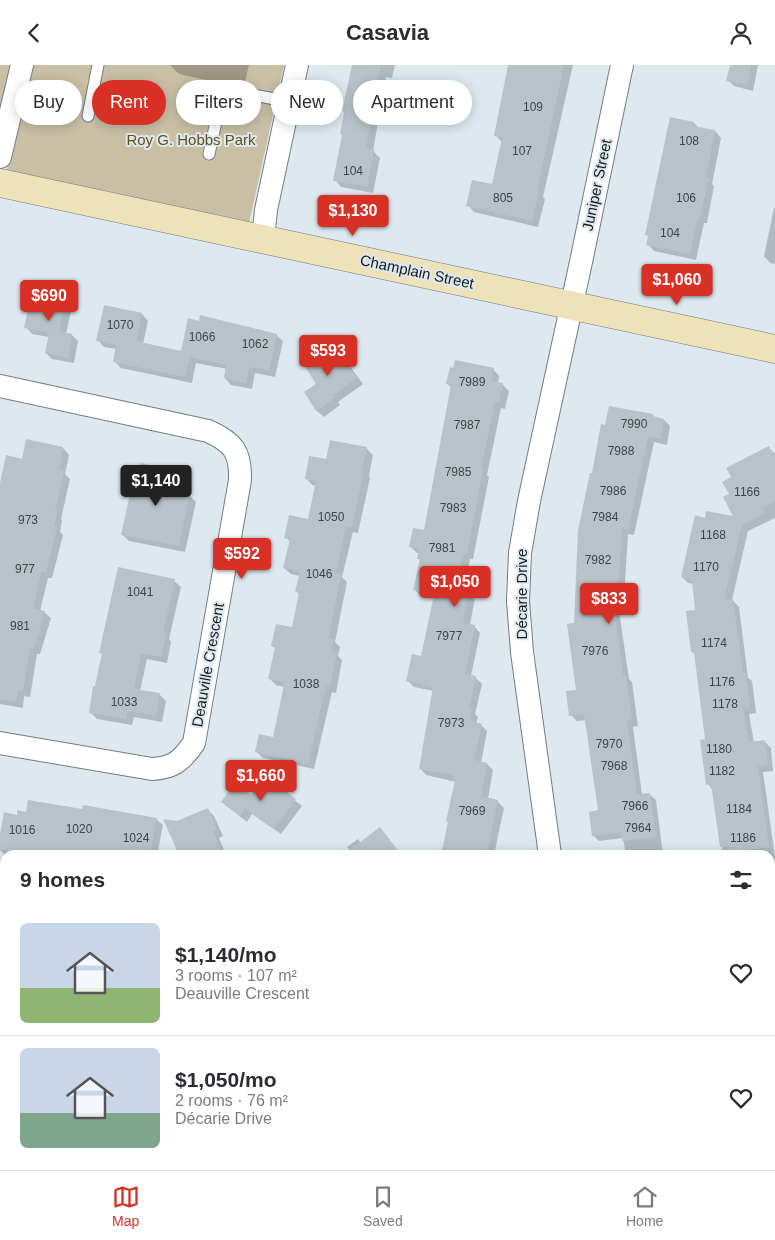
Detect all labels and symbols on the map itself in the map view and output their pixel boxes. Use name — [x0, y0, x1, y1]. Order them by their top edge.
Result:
house number: 109 — [523, 100, 543, 114]
park label: Roy G. Hobbs Park — [126, 131, 256, 148]
house number: 108 — [679, 134, 699, 148]
street label: Juniper Street — [578, 137, 615, 232]
house number: 107 — [512, 144, 532, 158]
house number: 104 — [343, 164, 363, 178]
house number: 805 — [493, 191, 513, 205]
house number: 106 — [676, 191, 696, 205]
pin: $1,130 — [312, 195, 394, 237]
house number: 104 — [660, 226, 680, 240]
street label: Champlain Street — [359, 251, 476, 292]
pin: $1,060 — [636, 263, 718, 306]
pin: $690 — [19, 279, 79, 322]
house number: 1070 — [107, 318, 134, 332]
house number: 1066 — [189, 330, 216, 344]
pin: $593 — [298, 335, 358, 377]
house number: 1062 — [242, 337, 269, 351]
house number: 7989 — [459, 375, 486, 389]
house number: 7990 — [621, 417, 648, 431]
house number: 7987 — [454, 418, 481, 432]
house number: 7988 — [608, 444, 635, 458]
pin: $1,140 — [115, 465, 197, 507]
house number: 7985 — [445, 465, 472, 479]
house number: 7986 — [600, 484, 627, 498]
house number: 1166 — [734, 485, 760, 499]
house number: 7983 — [440, 501, 467, 515]
house number: 1050 — [318, 510, 345, 524]
house number: 7984 — [592, 510, 619, 524]
house number: 973 — [18, 513, 38, 527]
house number: 1168 — [700, 528, 726, 542]
pin: $592 — [212, 537, 272, 580]
house number: 7981 — [429, 541, 456, 555]
street label: Décarie Drive — [513, 549, 530, 639]
house number: 7982 — [585, 553, 612, 567]
house number: 1170 — [693, 560, 719, 574]
house number: 977 — [15, 562, 35, 576]
pin: $1,050 — [414, 565, 496, 608]
house number: 1046 — [306, 567, 333, 581]
pin: $833 — [579, 583, 639, 625]
house number: 1041 — [127, 585, 154, 599]
street label: Deauville Crescent — [188, 601, 227, 728]
house number: 981 — [10, 619, 30, 633]
house number: 7977 — [436, 629, 463, 643]
house number: 1174 — [701, 636, 727, 650]
house number: 7976 — [582, 644, 609, 658]
house number: 1176 — [709, 675, 735, 689]
house number: 1038 — [293, 677, 320, 691]
house number: 1033 — [111, 695, 138, 709]
house number: 1178 — [712, 697, 738, 711]
house number: 7973 — [438, 716, 465, 730]
house number: 7970 — [596, 737, 623, 751]
house number: 1180 — [706, 742, 732, 756]
pin: $1,660 — [220, 759, 302, 802]
house number: 7968 — [601, 759, 628, 773]
house number: 1182 — [709, 764, 735, 778]
house number: 7966 — [622, 799, 649, 813]
house number: 1184 — [726, 802, 752, 816]
house number: 7969 — [459, 804, 486, 818]
house number: 7964 — [625, 821, 652, 835]
house number: 1020 — [66, 822, 93, 836]
house number: 1016 — [9, 823, 36, 837]
house number: 1024 — [123, 831, 150, 845]
house number: 1186 — [730, 831, 756, 845]

